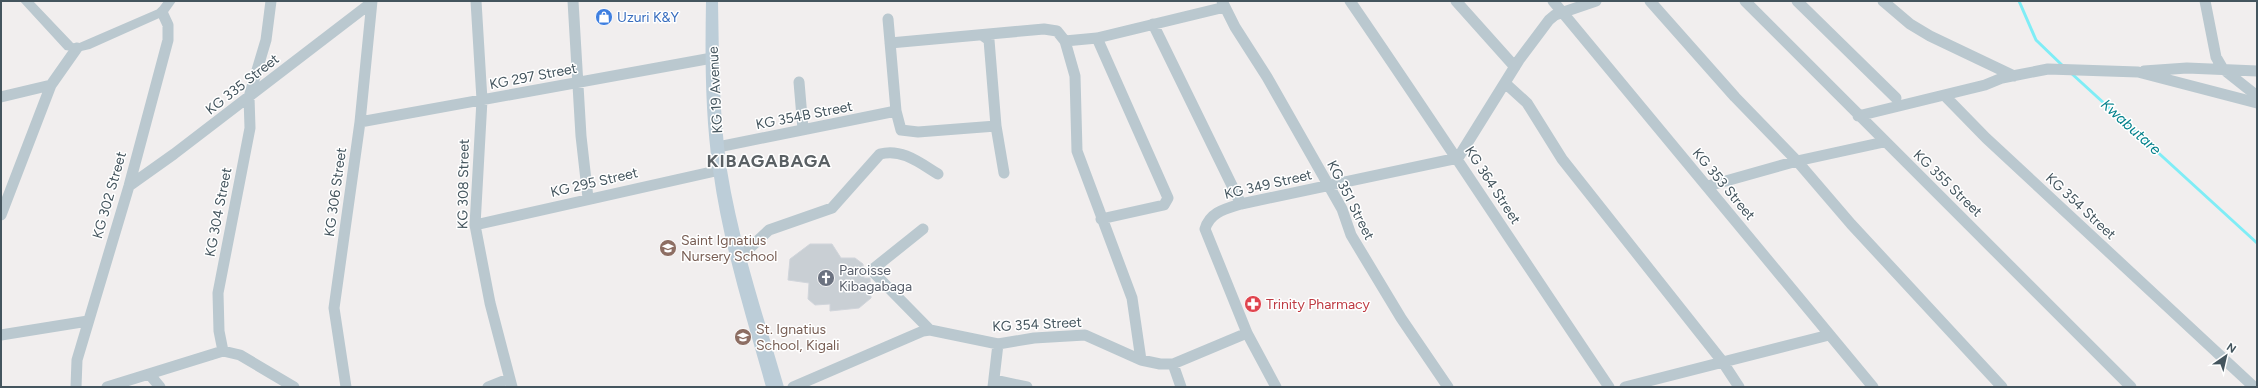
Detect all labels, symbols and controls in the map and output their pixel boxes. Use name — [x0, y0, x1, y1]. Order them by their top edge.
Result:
shop icon: Uzuri K&Y — [594, 7, 614, 27]
place label: Uzuri K&Y — [617, 9, 680, 26]
street label: KG 19 Avenue — [705, 46, 726, 134]
street label: KG 335 Street — [202, 50, 282, 118]
street label: KG 297 Street — [488, 60, 578, 93]
water label: Kwabutare — [2097, 95, 2165, 159]
street label: KG 354B Street — [754, 98, 854, 133]
street label: KG 308 Street — [454, 139, 473, 229]
street label: KG 364 Street — [1461, 143, 1524, 227]
street label: KG 353 Street — [1689, 145, 1759, 224]
street label: KG 306 Street — [321, 146, 350, 238]
street label: KG 355 Street — [1910, 146, 1986, 220]
street label: KG 302 Street — [89, 150, 130, 241]
district label: KIBAGABAGA — [706, 150, 832, 172]
street label: KG 351 Street — [1323, 158, 1378, 243]
street label: KG 295 Street — [549, 164, 639, 201]
street label: KG 304 Street — [202, 166, 235, 258]
street label: KG 349 Street — [1223, 166, 1314, 203]
street label: KG 354 Street — [2042, 170, 2119, 243]
place label: Saint Ignatius Nursery School — [681, 232, 777, 265]
school or university icon: Saint Ignatius Nursery School — [658, 238, 678, 258]
place label: Paroisse Kibagabaga — [839, 262, 912, 295]
church icon: Paroisse Kibagabaga — [816, 268, 836, 288]
pharmacy icon: Trinity Pharmacy — [1243, 294, 1263, 314]
place label: Trinity Pharmacy — [1266, 296, 1370, 313]
street label: KG 354 Street — [992, 314, 1082, 335]
place label: St. Ignatius School, Kigali — [756, 321, 839, 354]
school or university icon: St. Ignatius School, Kigali — [733, 327, 753, 347]
north arrow — [2206, 336, 2246, 376]
text: N — [2224, 340, 2238, 356]

